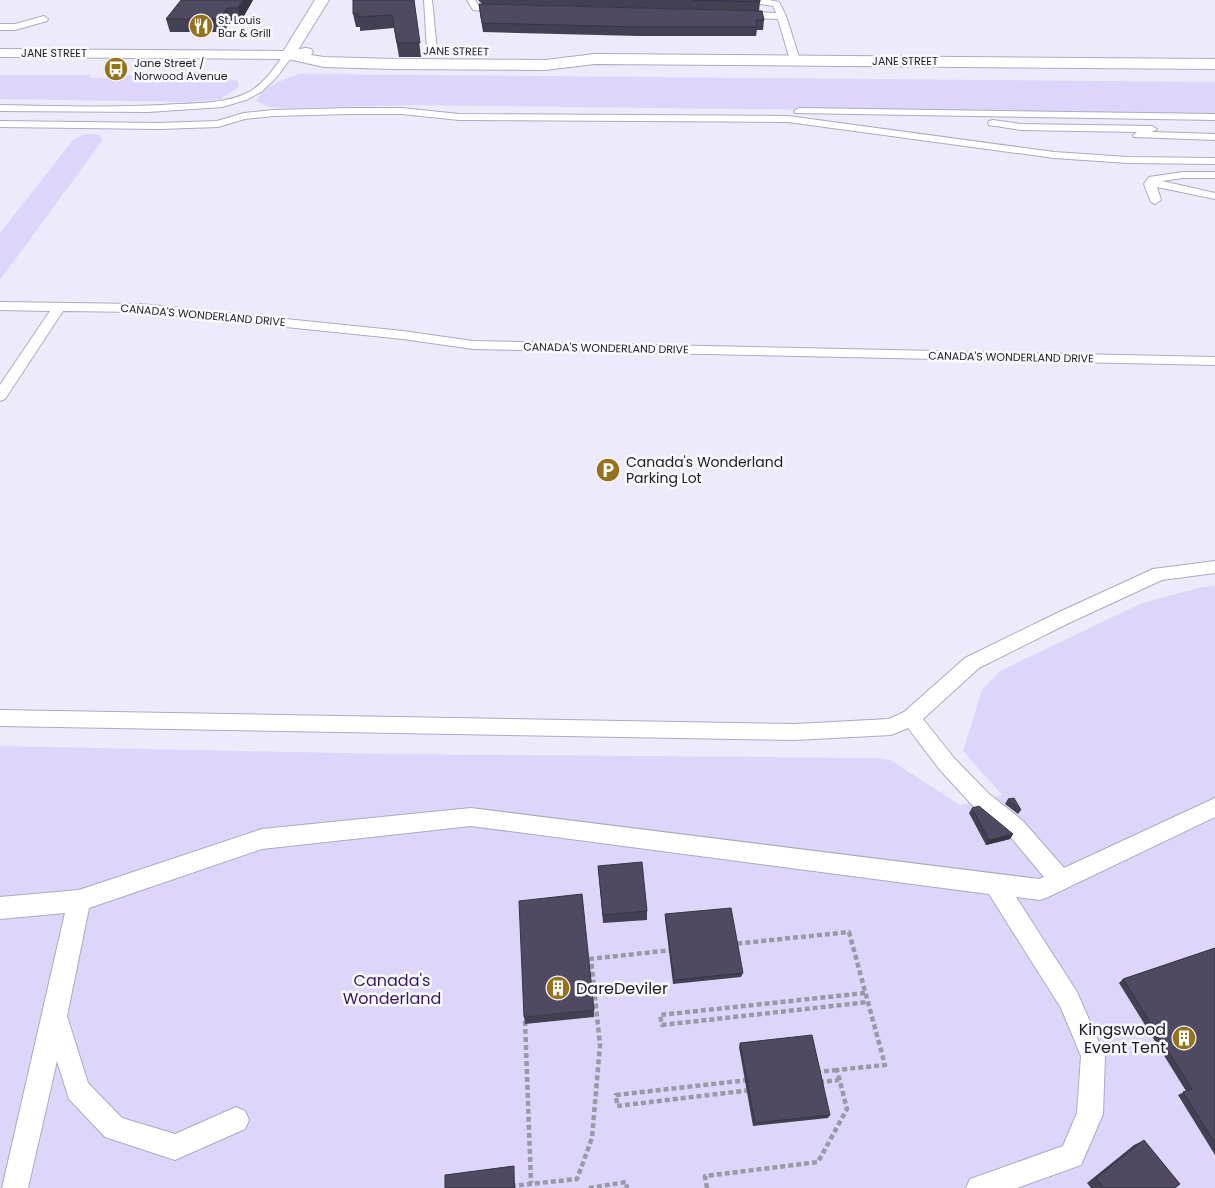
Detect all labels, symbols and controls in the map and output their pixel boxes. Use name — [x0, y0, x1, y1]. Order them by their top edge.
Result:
place label: St. Louis Bar & Grill — [218, 12, 271, 41]
restaurant icon: St. Louis Bar & Grill — [188, 13, 214, 39]
street label: JANE STREET — [423, 42, 489, 60]
street label: JANE STREET — [21, 45, 87, 61]
street label: JANE STREET — [872, 53, 938, 69]
place label: Jane Street / Norwood Avenue — [134, 55, 228, 84]
bus stop icon: Jane Street / Norwood Avenue — [103, 56, 129, 82]
street label: CANADA'S WONDERLAND DRIVE — [120, 300, 286, 330]
street label: CANADA'S WONDERLAND DRIVE — [523, 339, 689, 357]
street label: CANADA'S WONDERLAND DRIVE — [928, 348, 1094, 366]
place label: Canada's Wonderland Parking Lot — [626, 452, 783, 488]
parking icon: Canada's Wonderland Parking Lot — [595, 457, 621, 483]
park label: Canada's Wonderland — [343, 969, 441, 1010]
building icon: DareDeviler — [545, 975, 571, 1001]
place label: DareDeviler — [576, 977, 668, 1000]
place label: Kingswood Event Tent — [1079, 1018, 1166, 1059]
building icon: Kingswood Event Tent — [1171, 1025, 1197, 1051]

